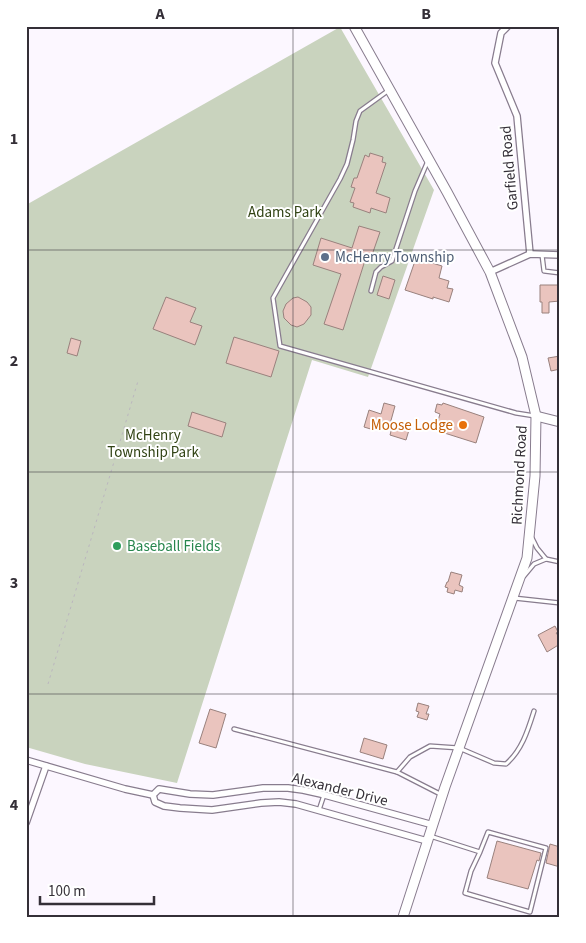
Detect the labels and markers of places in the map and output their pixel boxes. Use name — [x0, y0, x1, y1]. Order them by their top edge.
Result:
place label: McHenry Township — [335, 247, 454, 268]
marker: McHenry Township — [319, 251, 331, 263]
place label: Moose Lodge — [371, 415, 453, 436]
marker: Moose Lodge — [457, 419, 469, 431]
place label: Baseball Fields — [127, 536, 220, 557]
marker: Baseball Fields — [111, 540, 123, 552]

